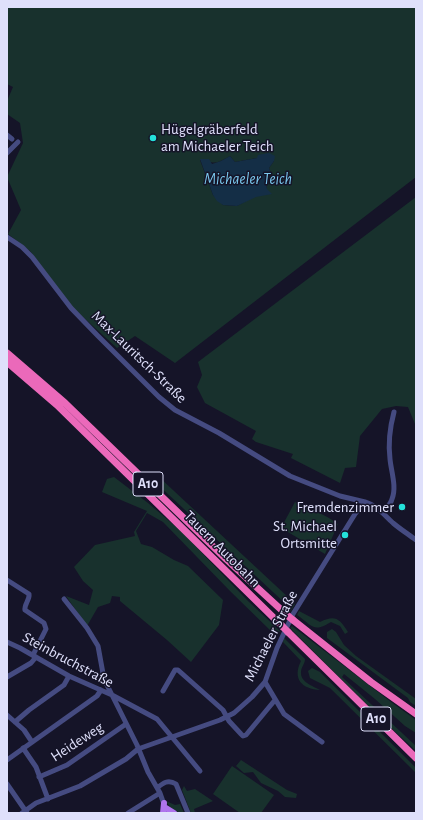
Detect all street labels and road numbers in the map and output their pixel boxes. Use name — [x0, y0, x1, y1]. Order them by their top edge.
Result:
street label: Max-Lauritsch-Straße — [88, 307, 190, 407]
road number: A10 — [133, 472, 163, 496]
street label: Tauern Autobahn — [180, 507, 264, 591]
street label: Michaeler Straße — [240, 588, 302, 684]
street label: Steinbruchstraße — [19, 628, 117, 692]
road number: A10 — [361, 707, 391, 731]
street label: Heideweg — [47, 718, 107, 766]

